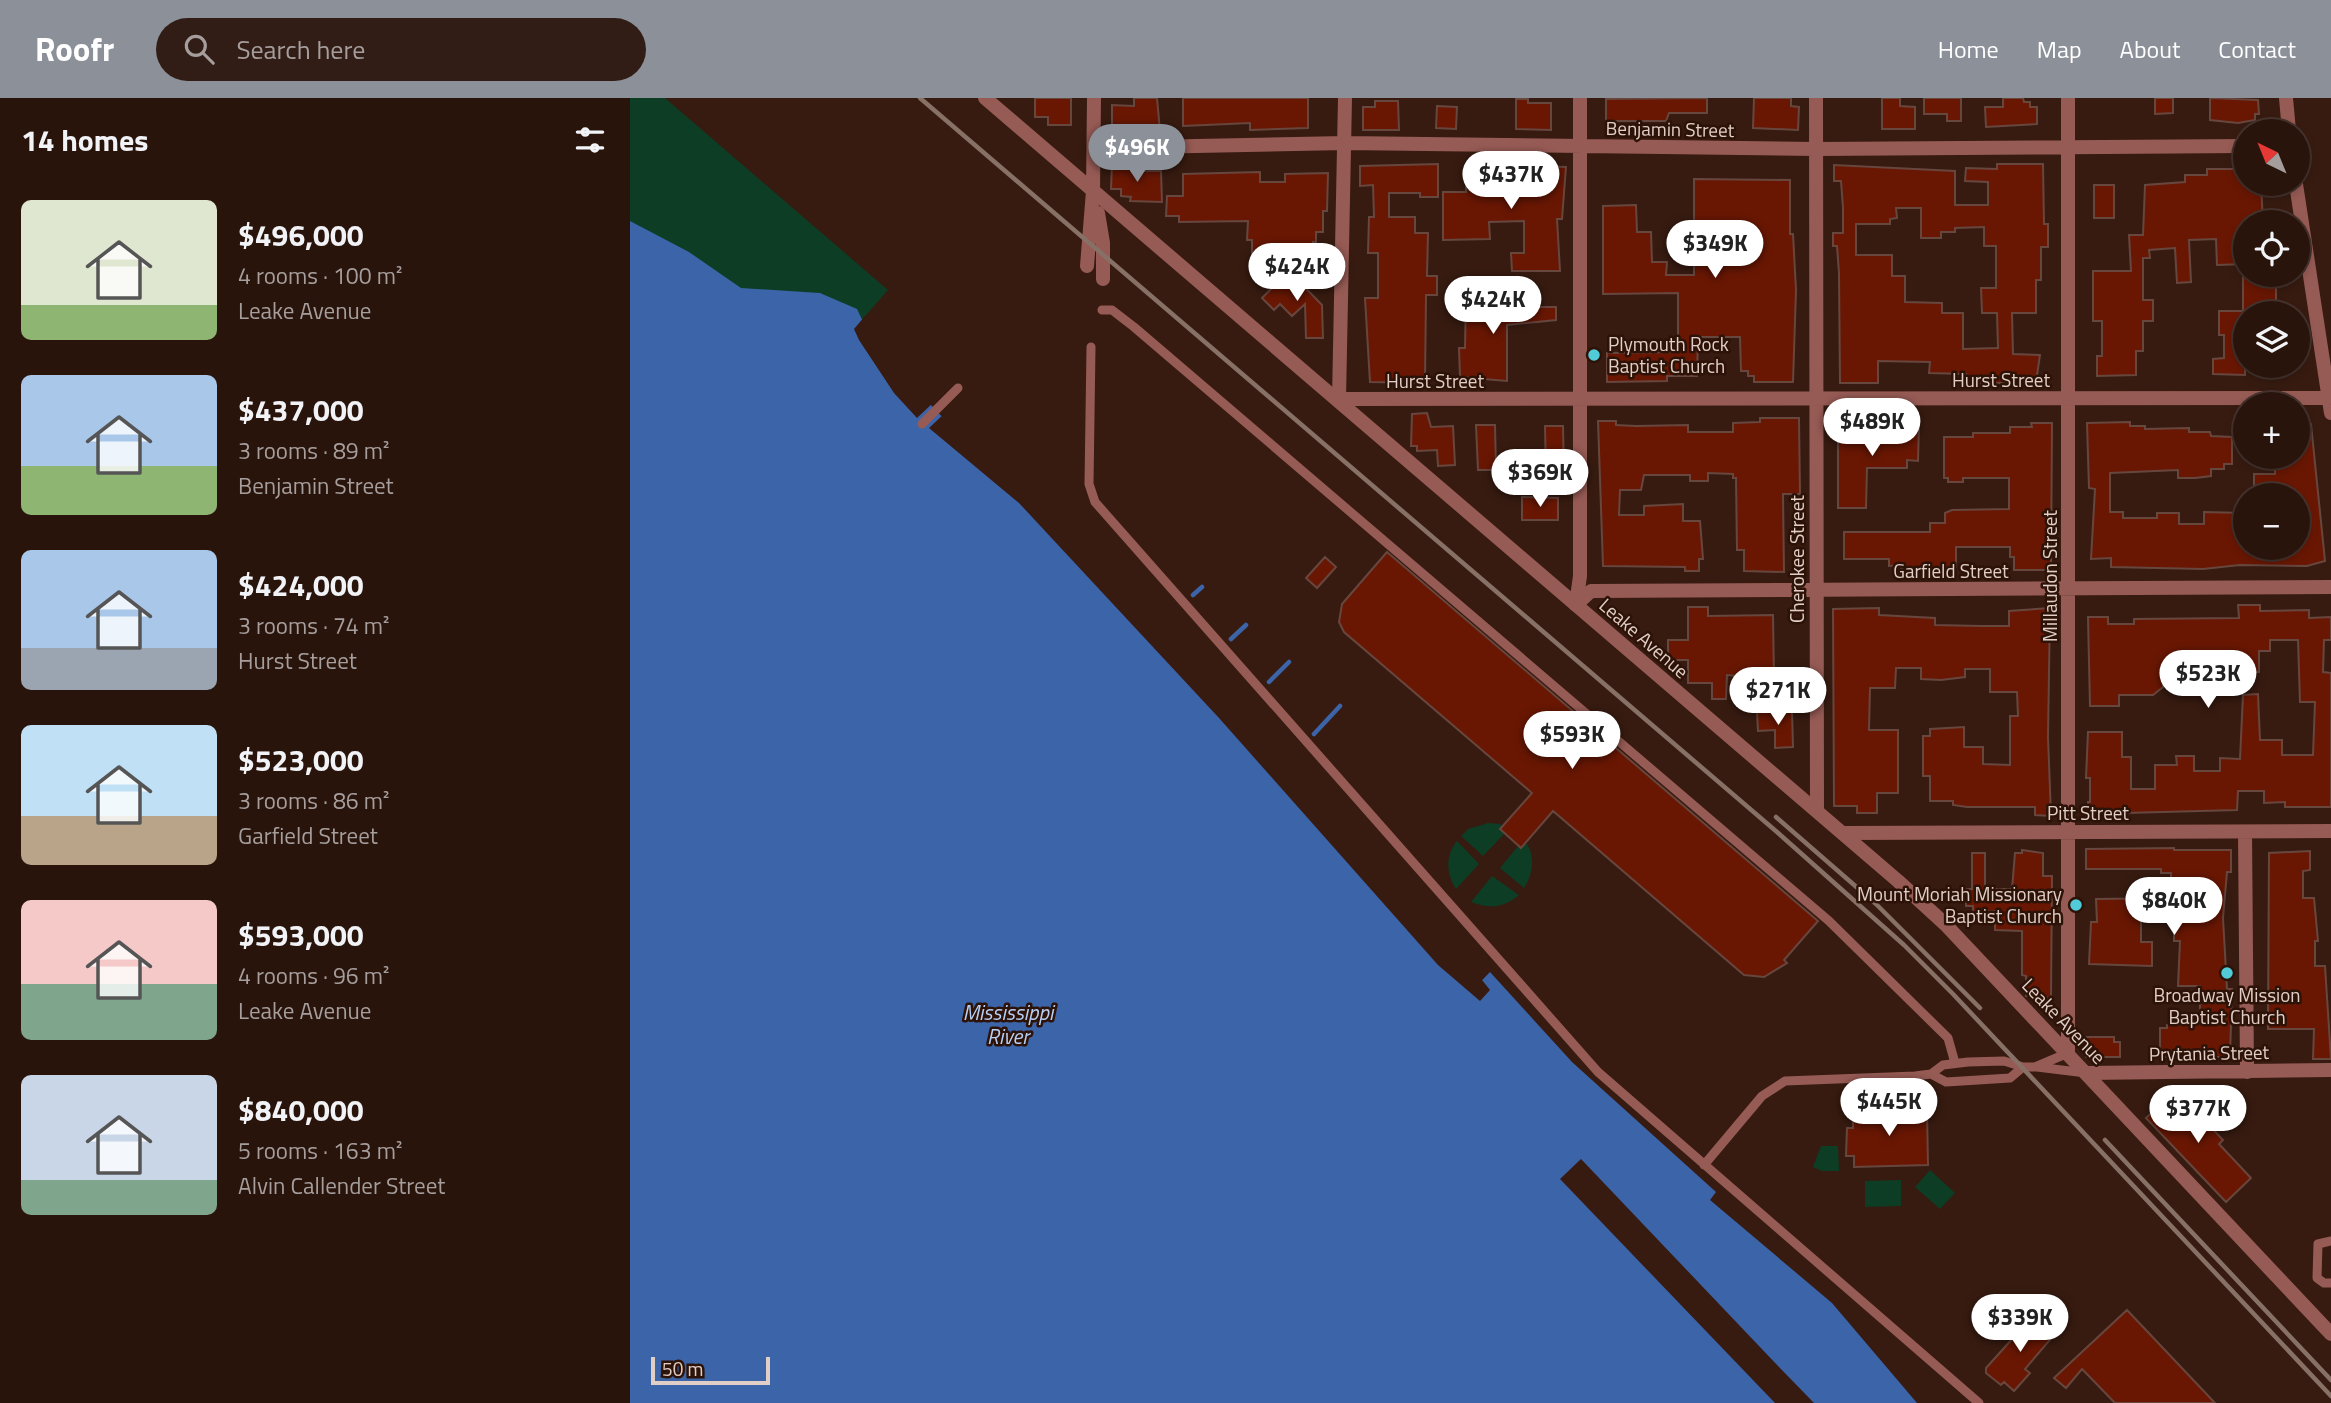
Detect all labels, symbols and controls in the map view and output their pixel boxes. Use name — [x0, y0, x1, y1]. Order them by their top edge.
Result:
search box — [156, 18, 646, 81]
text: Roofr — [35, 24, 114, 74]
icon: search — [180, 30, 218, 68]
text: Search here — [236, 30, 365, 69]
text: Home — [1938, 31, 1999, 67]
text: Map — [2037, 31, 2082, 67]
text: About — [2120, 31, 2180, 67]
text: Contact — [2218, 31, 2296, 67]
street label: Benjamin Street — [1605, 113, 1735, 144]
text: 14 homes — [21, 117, 148, 163]
north arrow — [2233, 119, 2310, 196]
map controls — [2233, 119, 2310, 560]
icon: filters — [571, 121, 609, 159]
pin: $496K — [1088, 125, 1186, 184]
text: $496K — [1104, 129, 1170, 164]
pin: $437K — [1462, 152, 1560, 211]
text: $437K — [1478, 156, 1544, 191]
button: locate — [2233, 210, 2310, 287]
text: $496,000 — [238, 212, 364, 258]
pin: $349K — [1666, 220, 1764, 280]
text: $349K — [1682, 225, 1748, 260]
icon: home — [77, 228, 161, 312]
pin: $424K — [1248, 244, 1346, 303]
text: $424K — [1264, 248, 1330, 283]
text: 4 rooms · 100 m² — [238, 258, 402, 293]
pin: $424K — [1444, 276, 1542, 336]
text: $424K — [1460, 281, 1526, 316]
text: Leake Avenue — [238, 293, 371, 328]
button: layers — [2233, 301, 2310, 378]
place label: Plymouth Rock Baptist Church — [1608, 329, 1729, 380]
marker: Plymouth Rock Baptist Church — [1586, 347, 1602, 363]
street label: Hurst Street — [1952, 365, 2050, 394]
street label: Hurst Street — [1386, 366, 1484, 395]
text: $437,000 — [238, 387, 364, 433]
button: + — [2233, 392, 2310, 469]
pin: $489K — [1823, 398, 1921, 458]
icon: home — [77, 403, 161, 487]
text: $489K — [1839, 403, 1905, 438]
text: 3 rooms · 89 m² — [238, 433, 389, 468]
pin: $369K — [1491, 450, 1589, 509]
text: $369K — [1507, 454, 1573, 489]
text: Benjamin Street — [238, 468, 394, 503]
button: − — [2233, 483, 2310, 560]
street label: Cherokee Street — [1782, 495, 1811, 623]
street label: Millaudon Street — [2035, 510, 2064, 642]
street label: Garfield Street — [1893, 556, 2009, 585]
text: $424,000 — [238, 562, 364, 608]
icon: home — [77, 578, 161, 662]
street label: Leake Avenue — [1593, 591, 1695, 685]
text: 3 rooms · 74 m² — [238, 608, 389, 643]
text: Hurst Street — [238, 643, 357, 678]
pin: $523K — [2159, 650, 2257, 710]
text: $523K — [2175, 655, 2241, 690]
pin: $271K — [1729, 668, 1827, 727]
text: $271K — [1745, 672, 1811, 707]
pin: $593K — [1523, 712, 1621, 771]
text: $593K — [1539, 716, 1605, 751]
text: $523,000 — [238, 737, 364, 783]
icon: home — [77, 753, 161, 837]
text: 3 rooms · 86 m² — [238, 783, 389, 818]
street label: Pitt Street — [2047, 798, 2129, 827]
text: Garfield Street — [238, 818, 378, 853]
pin: $840K — [2125, 878, 2223, 937]
place label: Mount Moriah Missionary Baptist Church — [1857, 879, 2062, 930]
text: $840K — [2141, 882, 2207, 917]
marker: Mount Moriah Missionary Baptist Church — [2068, 897, 2084, 913]
text: $593,000 — [238, 912, 364, 958]
icon: home — [77, 928, 161, 1012]
text: 4 rooms · 96 m² — [238, 958, 389, 993]
marker: Broadway Mission Baptist Church — [2219, 965, 2235, 981]
street label: Leake Avenue — [2016, 971, 2113, 1070]
place label: Broadway Mission Baptist Church — [2153, 980, 2301, 1031]
text: Leake Avenue — [238, 993, 371, 1028]
water label: Mississippi River — [963, 996, 1056, 1052]
street label: Prytania Street — [2149, 1037, 2270, 1068]
pin: $445K — [1840, 1079, 1938, 1138]
text: $445K — [1856, 1083, 1922, 1118]
pin: $377K — [2149, 1086, 2247, 1145]
text: $840,000 — [238, 1087, 364, 1133]
text: $377K — [2165, 1090, 2231, 1125]
icon: home — [77, 1103, 161, 1187]
text: 5 rooms · 163 m² — [238, 1133, 402, 1168]
text: Alvin Callender Street — [238, 1168, 445, 1203]
pin: $339K — [1971, 1294, 2069, 1354]
text: $339K — [1987, 1299, 2053, 1334]
scale bar — [651, 1354, 770, 1386]
text: 50 m — [662, 1354, 703, 1383]

